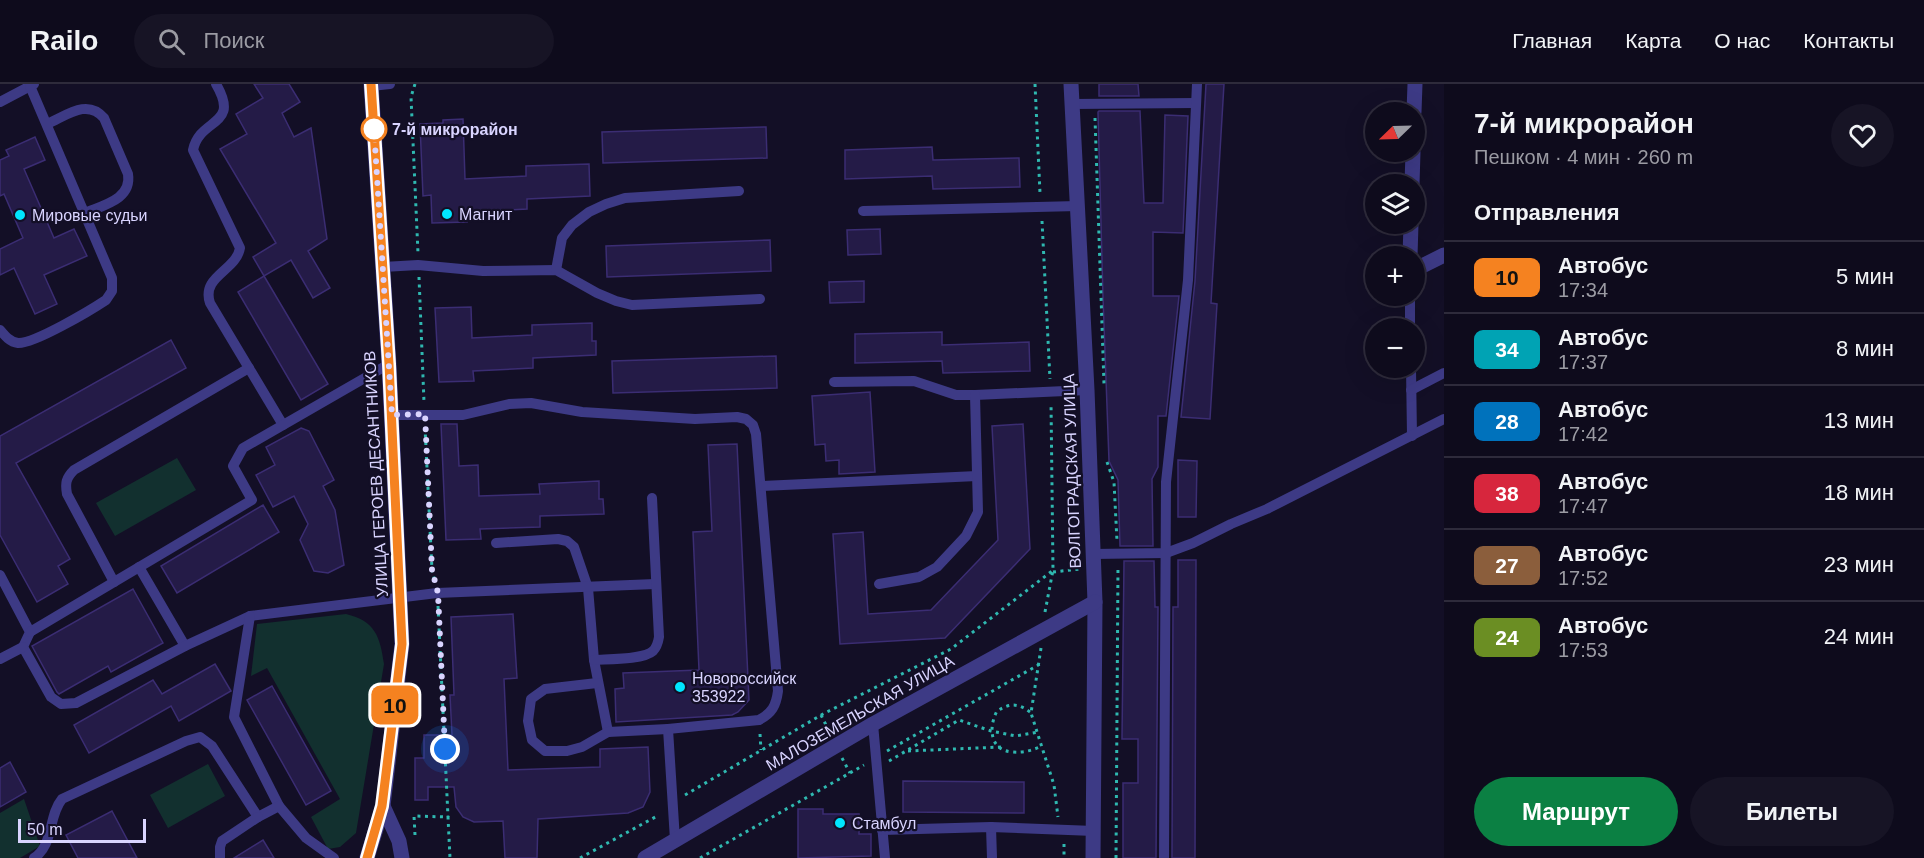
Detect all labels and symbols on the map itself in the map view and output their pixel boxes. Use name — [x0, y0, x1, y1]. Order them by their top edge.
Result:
north arrow — [1365, 102, 1425, 162]
marker: 7-й микрорайон — [361, 116, 387, 142]
place label: 7-й микрорайон — [392, 121, 518, 138]
place label: Магнит — [459, 206, 513, 223]
place label: Мировые судьи — [32, 207, 147, 224]
marker: Магнит — [440, 207, 454, 221]
marker: Мировые судьи — [13, 208, 27, 222]
street label: УЛИЦА ГЕРОЕВ ДЕСАНТНИКОВ — [361, 350, 391, 598]
street label: ВОЛГОГРАДСКАЯ УЛИЦА — [1060, 373, 1084, 569]
street label: МАЛОЗЕМЕЛЬСКАЯ УЛИЦА — [763, 652, 957, 774]
place label: Новороссийск 353922 — [692, 670, 797, 705]
marker: Новороссийск 353922 — [673, 680, 687, 694]
line badge: 10 — [368, 686, 422, 724]
your location — [430, 734, 460, 764]
place label: Стамбул — [852, 815, 916, 832]
scale bar — [18, 816, 146, 844]
marker: Стамбул — [833, 816, 847, 830]

